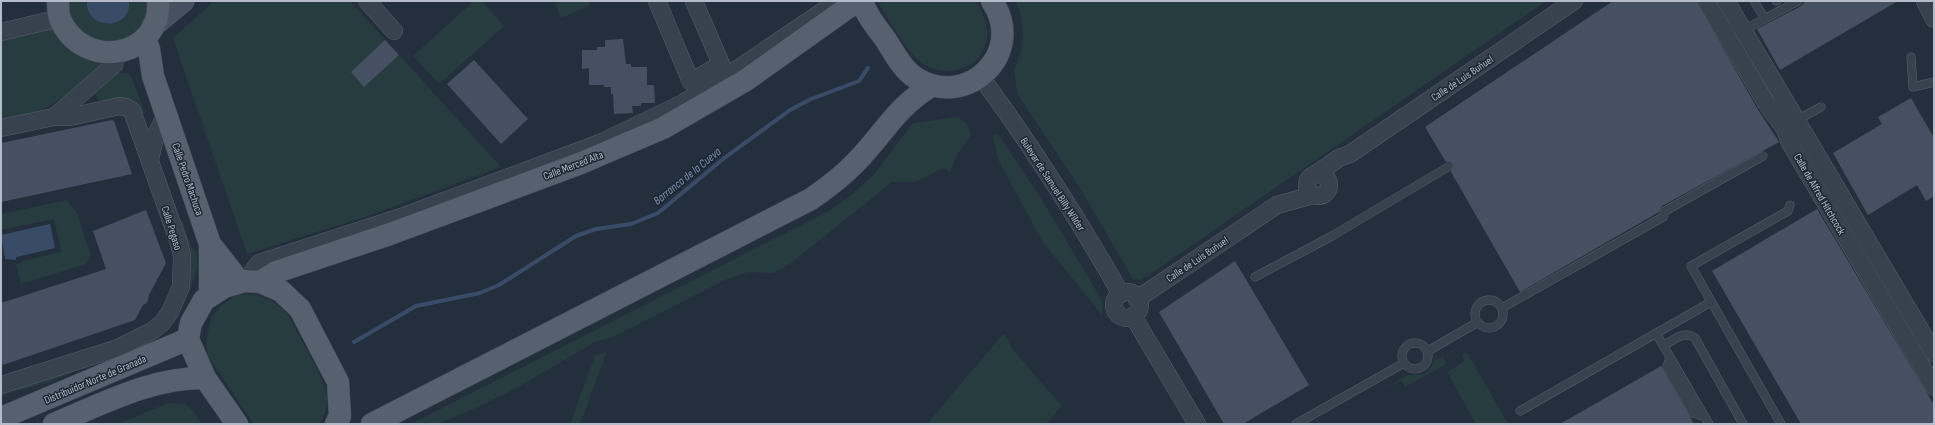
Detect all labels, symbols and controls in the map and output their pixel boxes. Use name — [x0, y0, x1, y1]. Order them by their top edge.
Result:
street label: Calle de Luis Buñuel — [1429, 53, 1496, 104]
street label: Bulevar de Samuel Billy Wilder — [1017, 135, 1088, 234]
street label: Calle Pedro Machuca — [169, 141, 206, 217]
water label: Barranco de la Cueva — [650, 144, 724, 208]
street label: Calle Merced Alta — [541, 148, 605, 183]
street label: Calle de Alfred Hitchcock — [1791, 151, 1849, 238]
street label: Calle Pegaso — [158, 204, 185, 252]
street label: Calle de Luis Buñuel — [1164, 234, 1231, 285]
street label: Distribuidor Norte de Granada — [42, 352, 148, 407]

